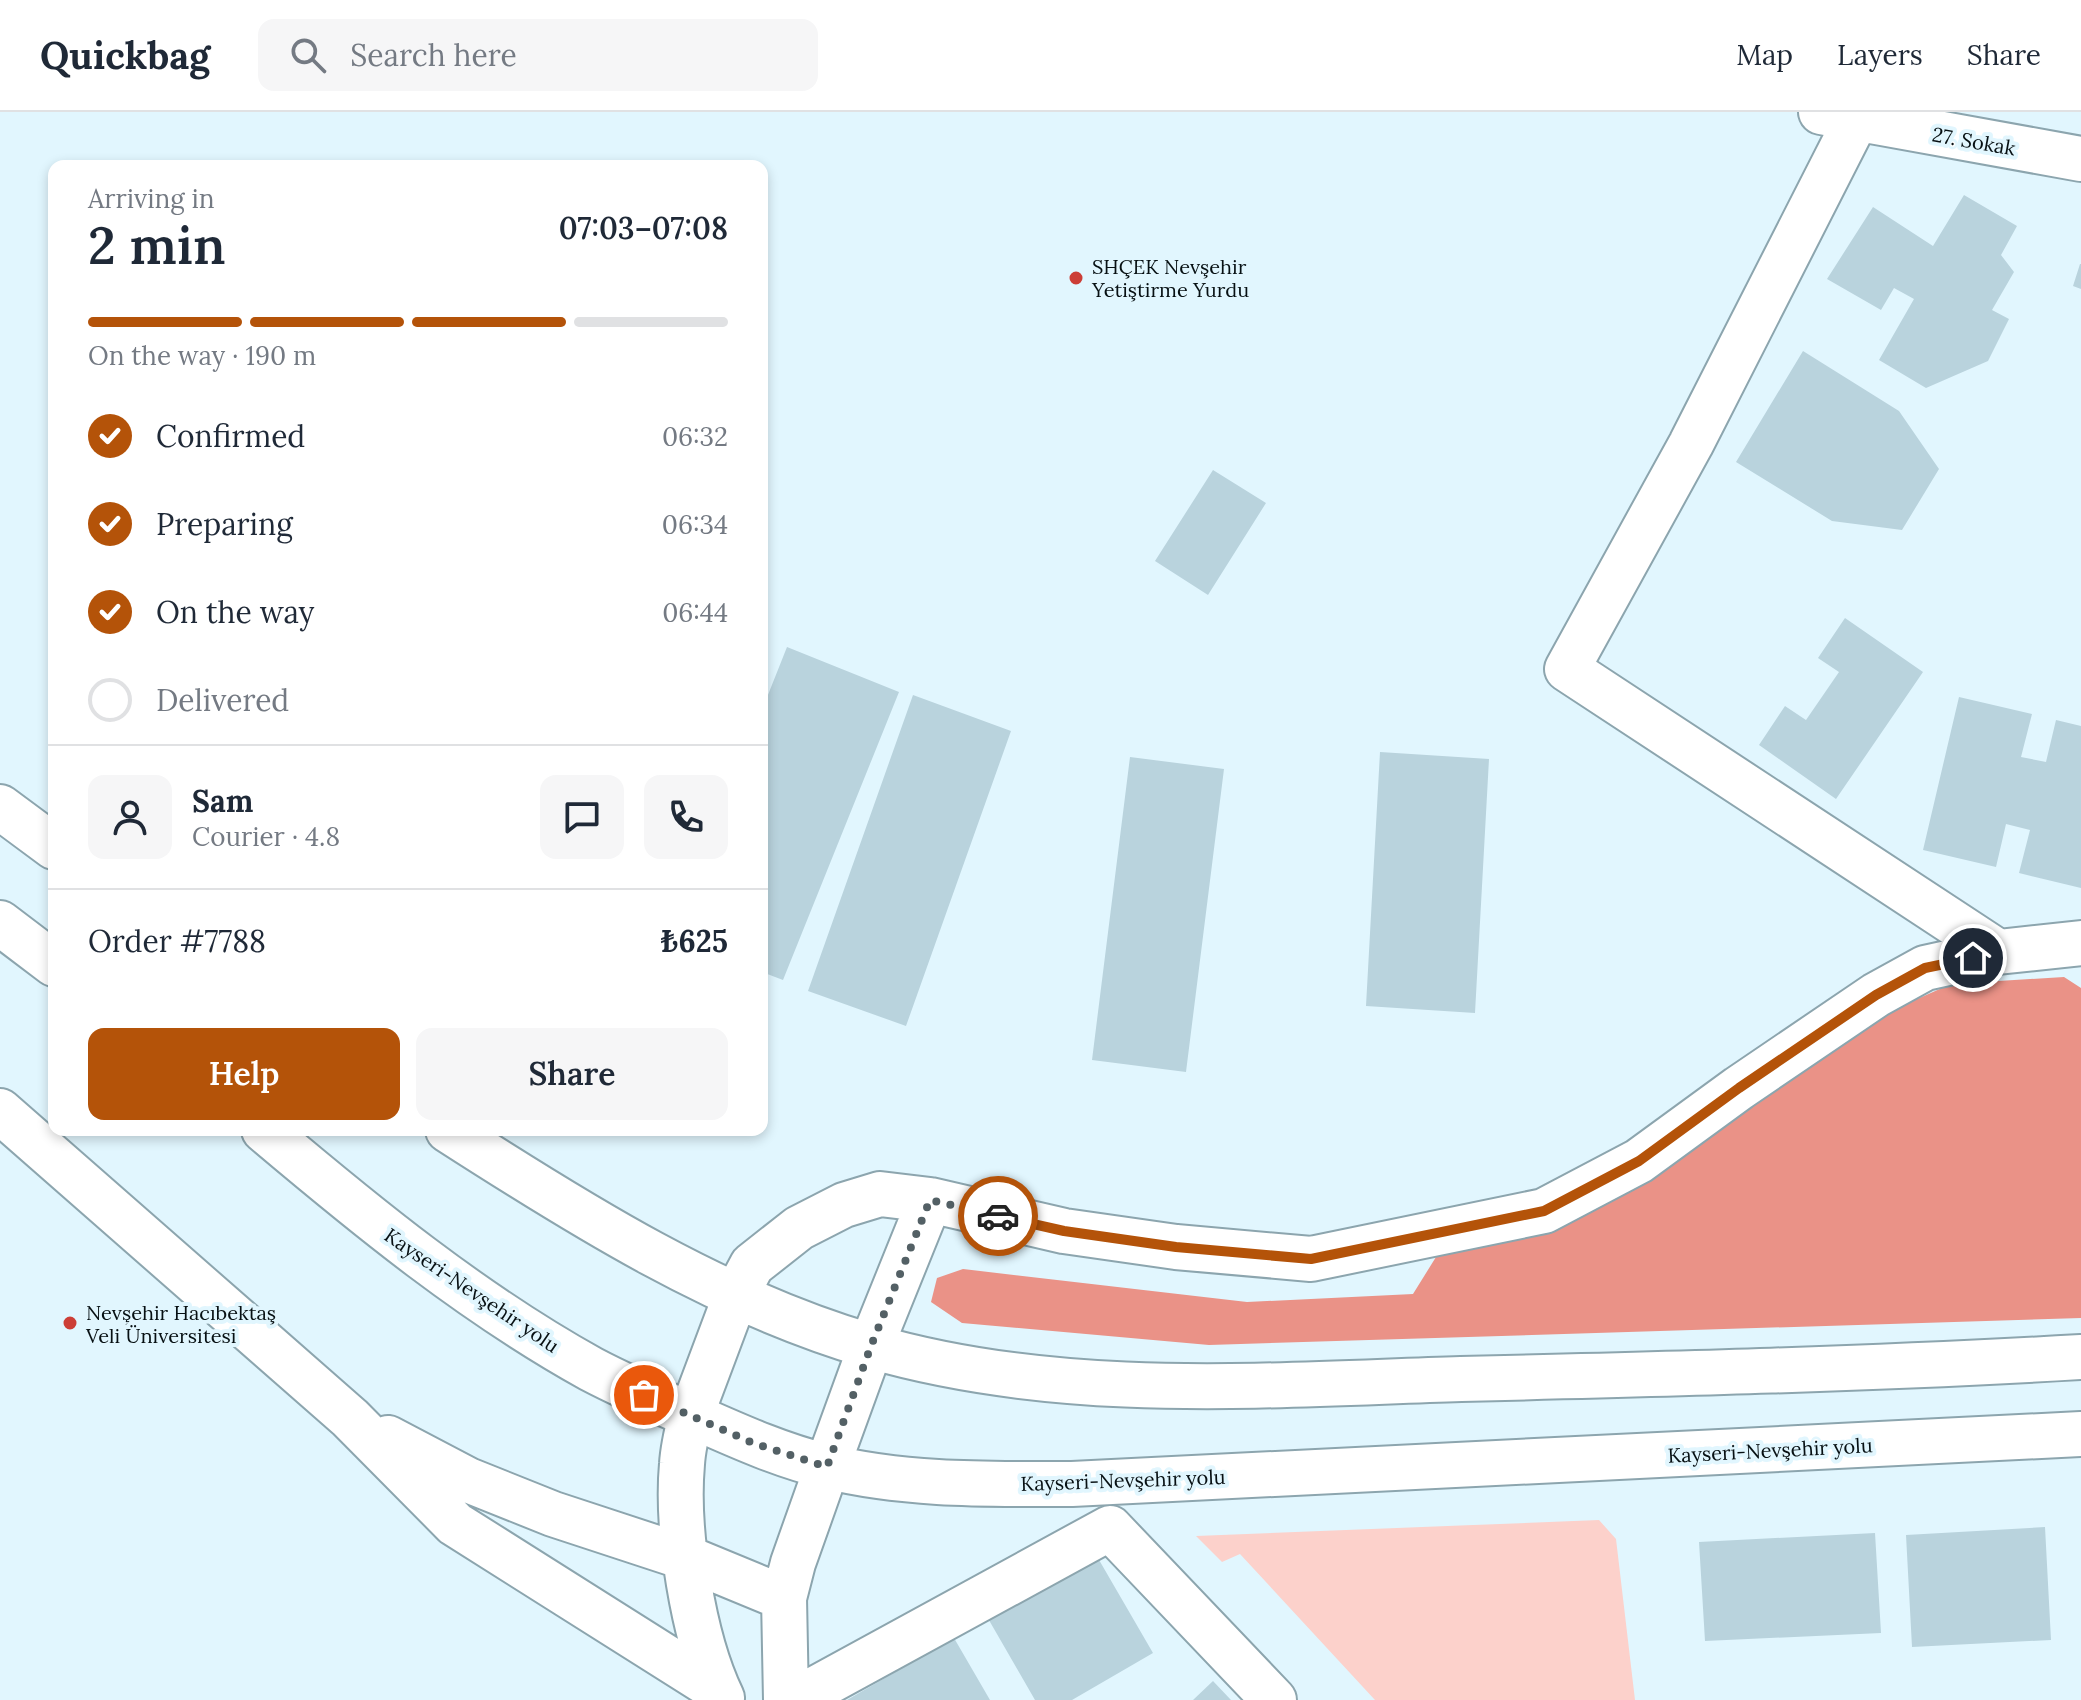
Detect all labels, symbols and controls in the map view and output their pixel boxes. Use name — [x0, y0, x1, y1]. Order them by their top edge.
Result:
search box — [258, 19, 818, 91]
text: Quickbag — [40, 31, 210, 79]
icon: search — [286, 33, 330, 77]
text: Search here — [350, 36, 517, 74]
text: Map — [1736, 37, 1793, 73]
text: Layers — [1837, 37, 1923, 73]
text: Share — [1967, 37, 2041, 73]
street label: 27. Sokak — [1930, 121, 2018, 161]
text: Arriving in — [88, 182, 215, 215]
text: 07:03–07:08 — [559, 209, 728, 247]
text: 2 min — [88, 212, 226, 278]
place label: SHÇEK Nevşehir Yetiştirme Yurdu — [1091, 254, 1249, 302]
marker: SHÇEK Nevşehir Yetiştirme Yurdu — [1067, 269, 1085, 287]
text: On the way · 190 m — [88, 339, 316, 372]
icon: check — [88, 414, 132, 458]
text: Confirmed — [156, 417, 305, 455]
text: 06:32 — [662, 420, 728, 453]
icon: check — [88, 502, 132, 546]
text: Preparing — [156, 505, 293, 543]
text: 06:34 — [662, 508, 728, 541]
icon: check — [88, 590, 132, 634]
text: On the way — [156, 593, 314, 631]
text: 06:44 — [662, 596, 728, 629]
text: Delivered — [156, 681, 289, 719]
button: person — [88, 775, 172, 859]
button: chat — [540, 775, 624, 859]
button: phone — [644, 775, 728, 859]
text: Sam — [192, 782, 253, 820]
text: Courier · 4.8 — [192, 820, 340, 853]
text: Order #7788 — [88, 922, 266, 960]
text: ₺625 — [661, 922, 728, 960]
pin — [1939, 924, 2007, 992]
icon: home — [1951, 936, 1995, 980]
button: Help — [88, 1028, 400, 1120]
button: Share — [416, 1028, 728, 1120]
courier — [958, 1176, 1038, 1256]
icon: car — [976, 1194, 1020, 1238]
street label: Kayseri-Nevşehir yolu — [380, 1222, 564, 1358]
place label: Nevşehir Hacıbektaş Veli Üniversitesi — [85, 1300, 276, 1348]
marker: Nevşehir Hacıbektaş Veli Üniversitesi — [61, 1314, 79, 1332]
pin — [610, 1361, 678, 1429]
icon: bag — [622, 1373, 666, 1417]
street label: Kayseri-Nevşehir yolu — [1667, 1432, 1873, 1468]
street label: Kayseri-Nevşehir yolu — [1020, 1464, 1226, 1496]

